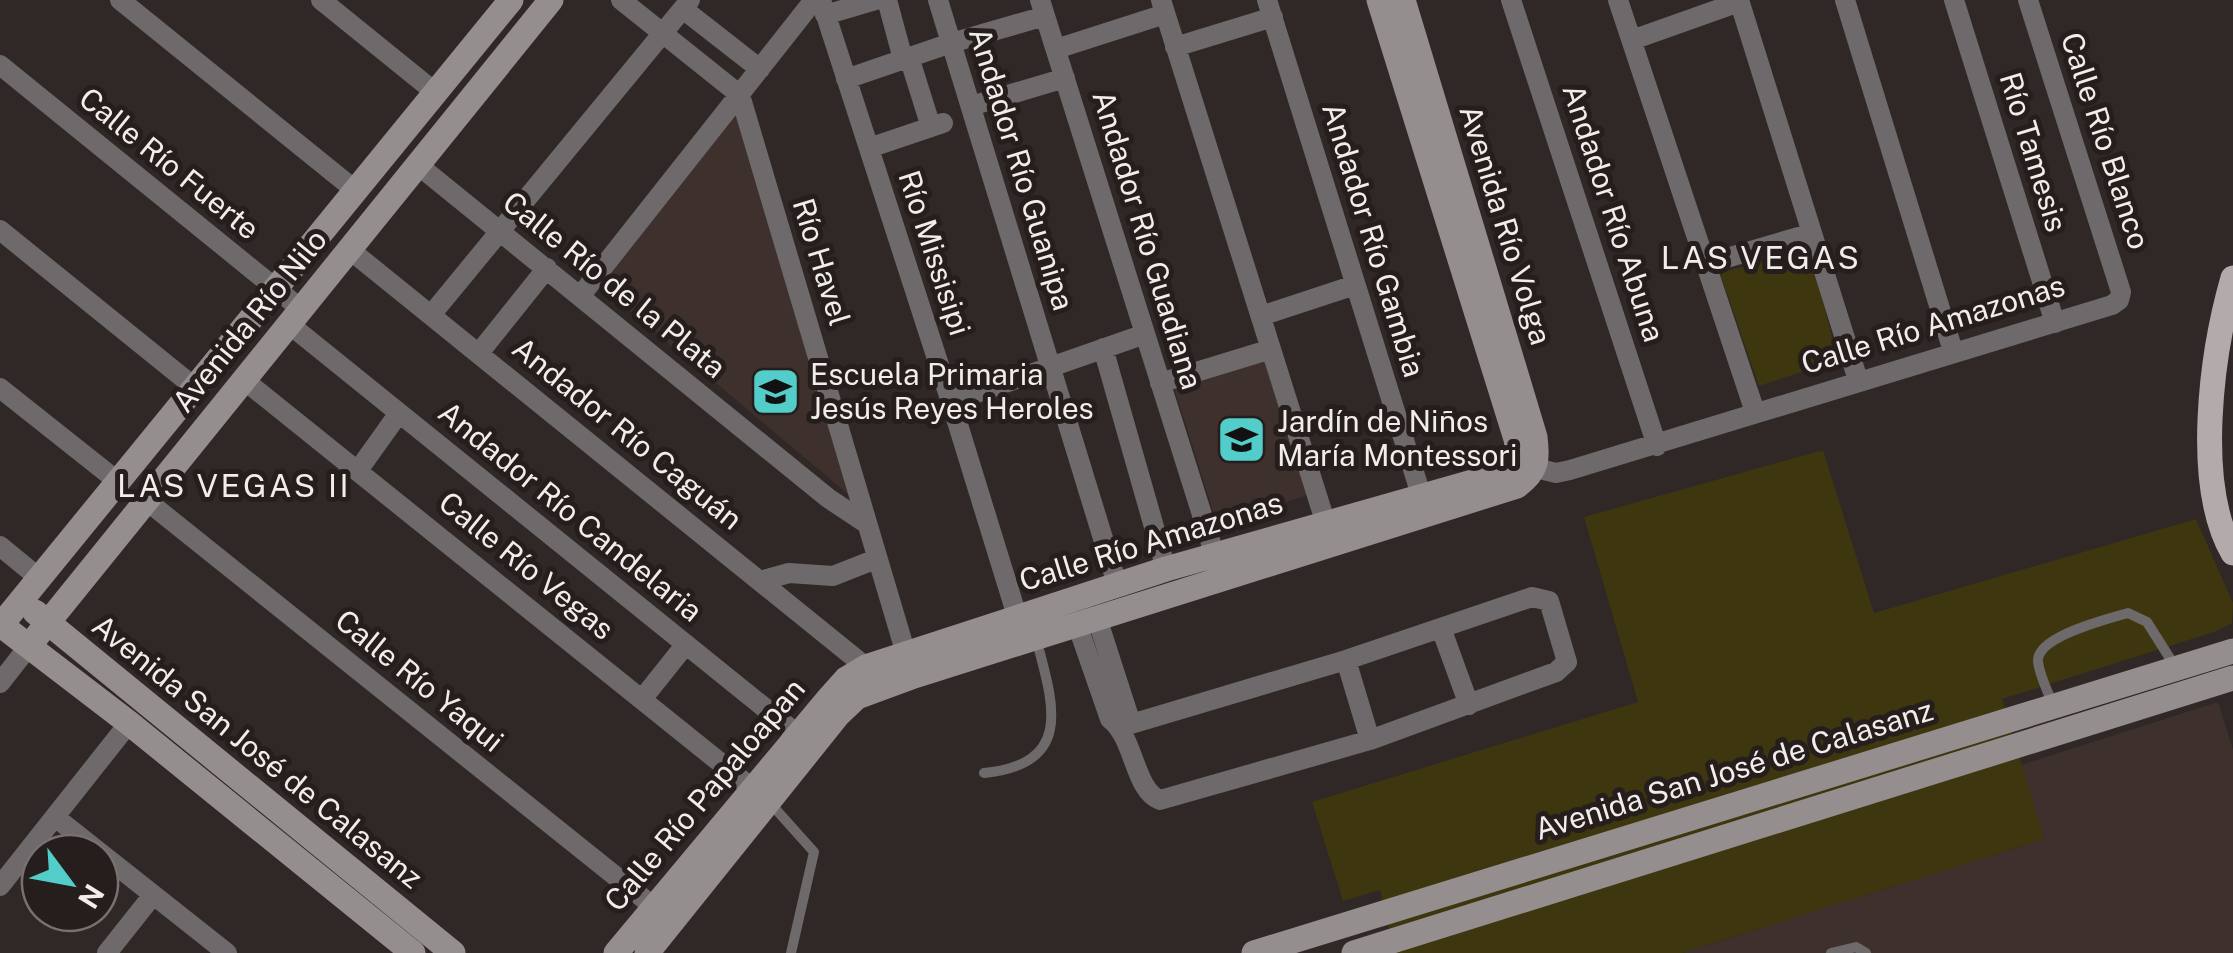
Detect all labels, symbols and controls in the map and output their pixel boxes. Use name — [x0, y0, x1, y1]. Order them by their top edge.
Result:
street label: Andador Río Guanipa — [962, 23, 1082, 314]
street label: Calle Río Blanco — [2054, 28, 2158, 254]
street label: Río Tamesis — [1993, 68, 2075, 236]
street label: Andador Río Abuna — [1555, 79, 1673, 346]
street label: Calle Río Fuerte — [72, 80, 267, 247]
street label: Andador Río Guadiana — [1085, 86, 1211, 393]
street label: Andador Río Gambia — [1315, 98, 1433, 381]
street label: Avenida Río Volga — [1452, 101, 1560, 349]
street label: Río Missisipi — [891, 166, 979, 340]
street label: Calle Río de la Plata — [496, 183, 733, 385]
street label: Río Havel — [786, 194, 858, 330]
street label: Avenida Río Nilo — [164, 222, 334, 419]
district label: LAS VEGAS — [1661, 239, 1861, 276]
street label: Calle Río Amazonas — [1797, 267, 2069, 381]
street label: Andador Río Caguán — [506, 330, 750, 537]
place label: Escuela Primaria Jesús Reyes Heroles — [810, 356, 1094, 426]
school or university icon: Escuela Primaria Jesús Reyes Heroles — [749, 366, 801, 418]
street label: Andador Río Candelaria — [431, 394, 710, 629]
place label: Jardín de Niños María Montessori — [1277, 403, 1518, 473]
school or university icon: Jardín de Niños María Montessori — [1216, 413, 1268, 465]
district label: LAS VEGAS II — [117, 467, 351, 504]
street label: Calle Río Vegas — [432, 484, 621, 647]
street label: Calle Río Amazonas — [1015, 484, 1287, 598]
street label: Calle Río Yaqui — [329, 602, 511, 759]
street label: Avenida San José de Calasanz — [85, 607, 430, 896]
street label: Calle Río Papaloapan — [596, 671, 812, 918]
street label: Avenida San José de Calasanz — [1530, 691, 1937, 847]
north arrow — [20, 833, 120, 933]
text: N — [72, 878, 111, 915]

